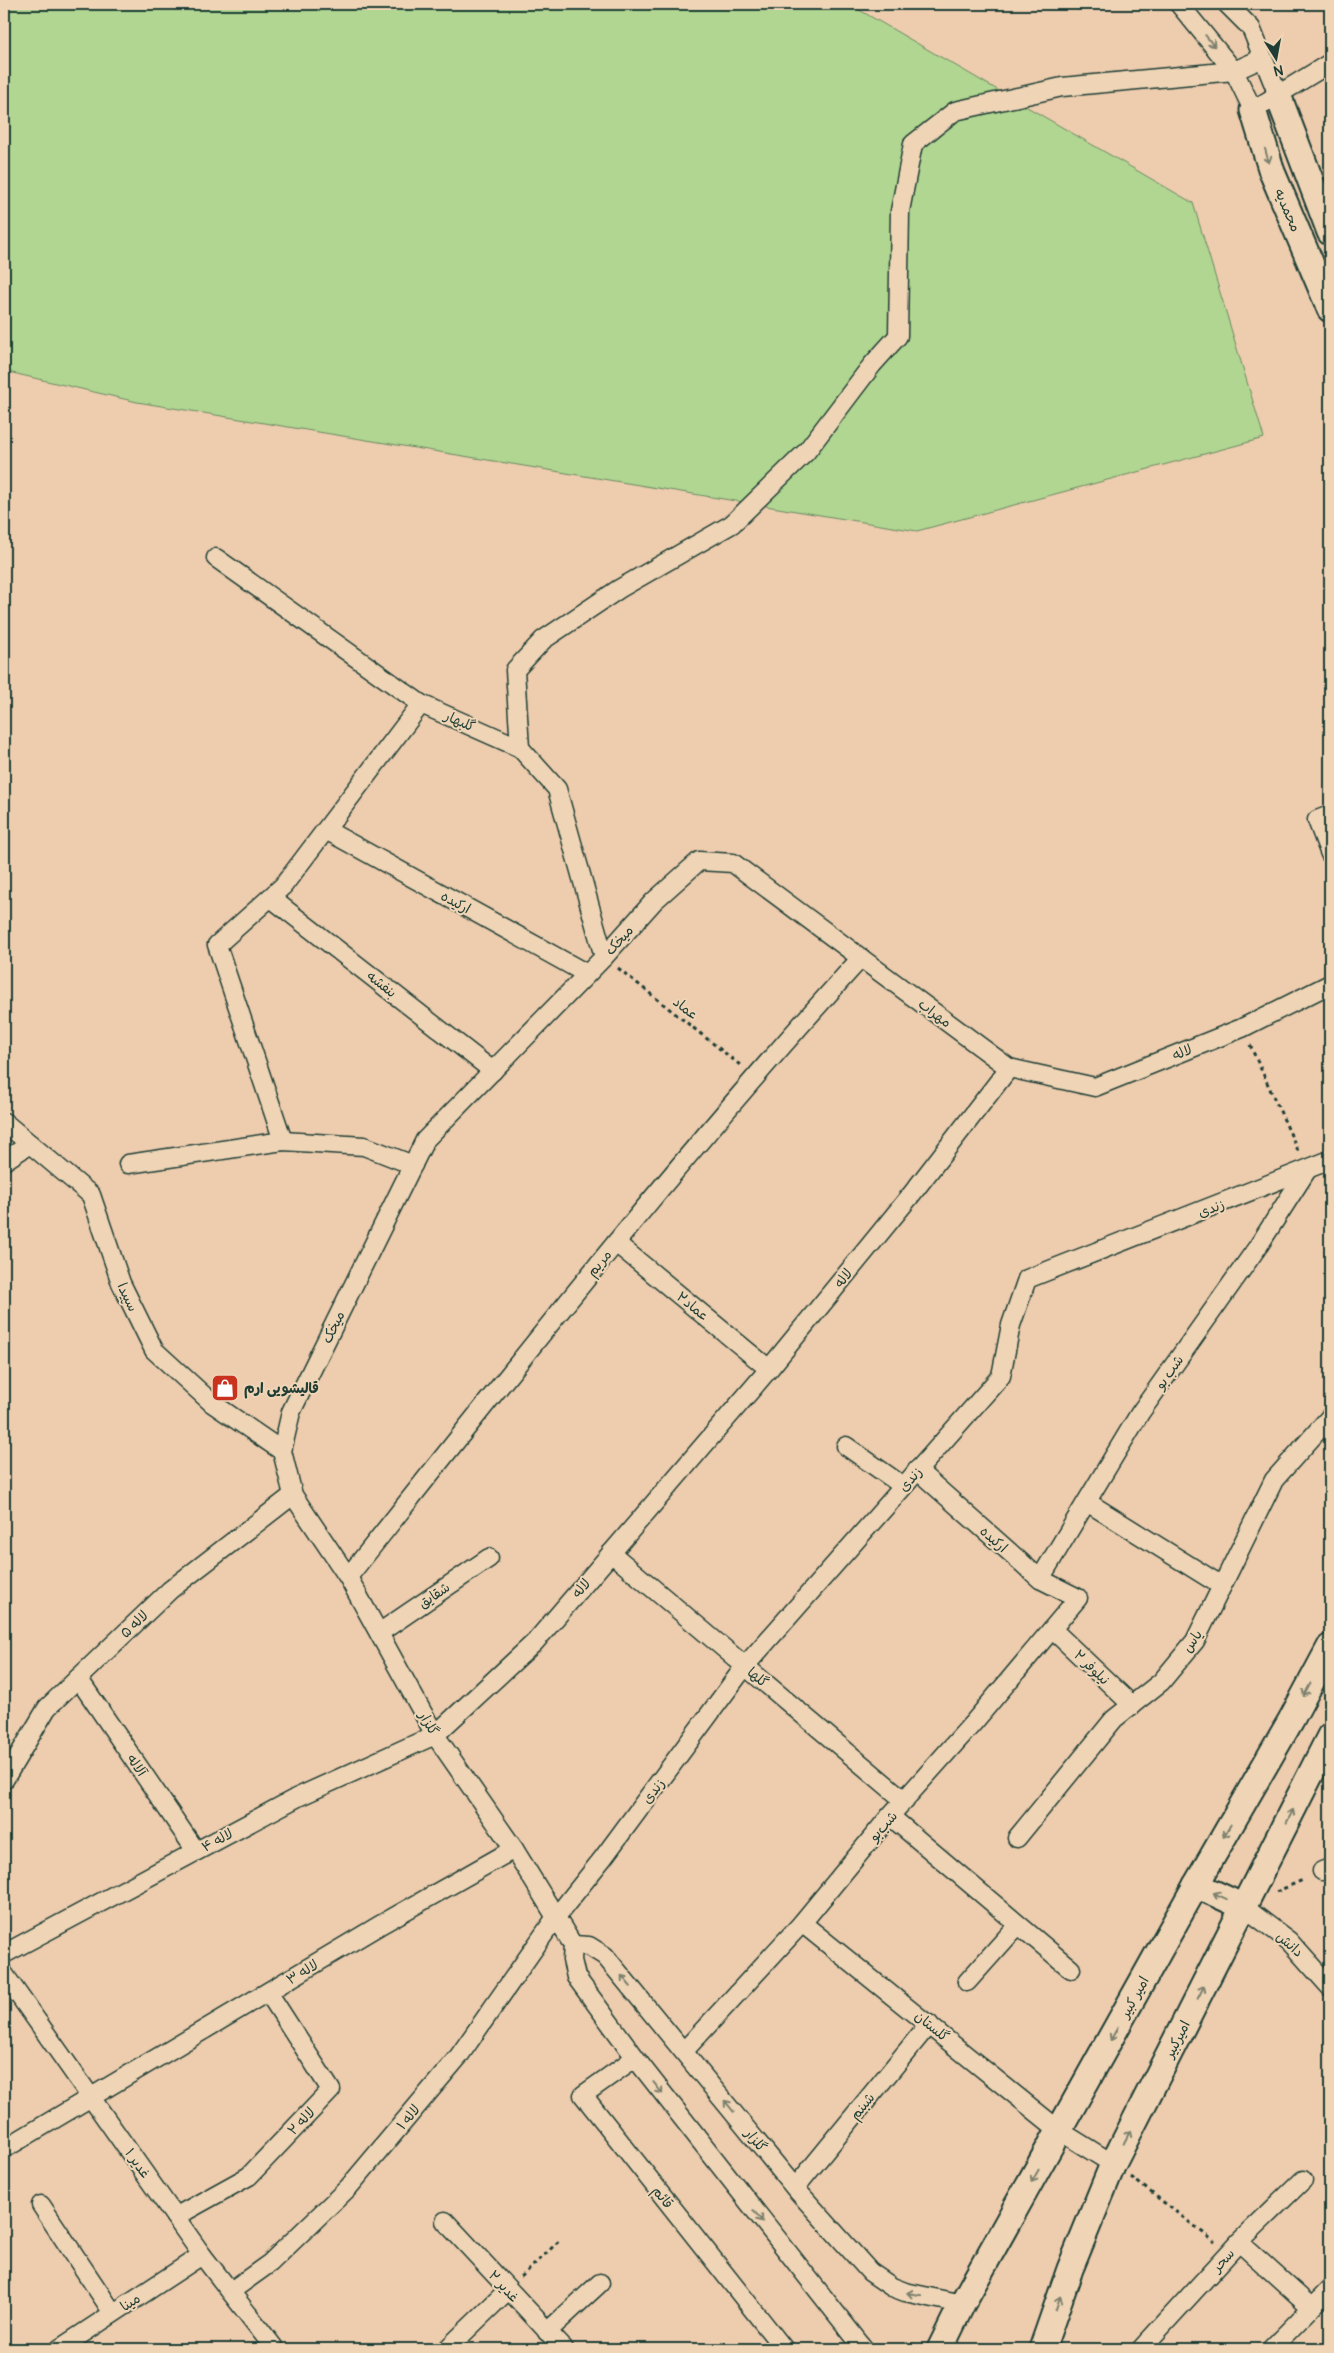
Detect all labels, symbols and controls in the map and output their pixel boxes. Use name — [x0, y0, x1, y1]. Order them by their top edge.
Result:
north arrow — [1252, 32, 1302, 82]
one-way arrow — [1205, 34, 1216, 47]
text: N — [1272, 61, 1285, 80]
one-way arrow — [1263, 148, 1273, 164]
street label: محمدیه — [1271, 186, 1304, 234]
street label: گلبهار — [441, 707, 478, 736]
street label: ارکیده — [438, 887, 474, 917]
street label: میخک — [602, 922, 637, 959]
street label: بنفشه — [363, 967, 400, 1001]
street label: عماد — [670, 993, 702, 1024]
street label: مهراب — [915, 995, 955, 1031]
street label: لاله — [1170, 1041, 1194, 1064]
street label: زندی — [1195, 1196, 1227, 1221]
street label: مریم — [583, 1247, 617, 1281]
street label: لاله — [831, 1265, 856, 1291]
street label: سپیدا — [113, 1280, 142, 1315]
street label: عماد۲ — [673, 1288, 712, 1325]
street label: میخک — [318, 1308, 349, 1346]
street label: شب بو — [1151, 1352, 1187, 1393]
shop icon: قالیشویی ارم — [210, 1373, 240, 1403]
place label: قالیشویی ارم — [244, 1380, 319, 1399]
street label: زندی — [895, 1464, 926, 1495]
street label: ارکیده — [976, 1523, 1011, 1556]
street label: لاله — [569, 1575, 594, 1601]
street label: شقایق — [415, 1579, 453, 1612]
street label: لاله ۵ — [117, 1607, 152, 1642]
street label: یاس — [1179, 1627, 1206, 1656]
street label: نیلوفر ۲ — [1070, 1646, 1113, 1689]
street label: گلها — [744, 1664, 772, 1691]
one-way arrow — [1302, 1682, 1312, 1697]
street label: گلزار — [414, 1707, 442, 1738]
street label: آلاله — [123, 1751, 150, 1780]
street label: زندی — [638, 1775, 668, 1807]
street label: شب‌بو — [865, 1808, 901, 1846]
one-way arrow — [1286, 1809, 1295, 1824]
one-way arrow — [1222, 1823, 1232, 1838]
street label: لاله ۴ — [199, 1825, 236, 1856]
one-way arrow — [1213, 1891, 1228, 1900]
street label: دانش — [1273, 1928, 1307, 1961]
street label: لاله ۳ — [283, 1956, 321, 1989]
street label: امیر کبیر — [1116, 1973, 1153, 2022]
one-way arrow — [620, 1975, 631, 1988]
one-way arrow — [1196, 1985, 1206, 2000]
street label: گلستان — [911, 2007, 952, 2045]
street label: امیرکبیر — [1160, 2018, 1194, 2061]
one-way arrow — [1108, 2026, 1118, 2041]
one-way arrow — [653, 2081, 663, 2095]
street label: شبنم — [846, 2089, 880, 2125]
one-way arrow — [724, 2100, 735, 2113]
street label: لاله ۱ — [393, 2101, 424, 2133]
street label: لاله ۲ — [284, 2104, 319, 2139]
street label: گلزار — [740, 2124, 770, 2155]
one-way arrow — [1123, 2130, 1132, 2145]
street label: غدیر ۱ — [121, 2145, 154, 2182]
one-way arrow — [1029, 2168, 1039, 2182]
street label: قائم — [647, 2182, 677, 2213]
one-way arrow — [753, 2209, 763, 2223]
street label: سحر — [1208, 2245, 1238, 2276]
street label: غدیر ۲ — [485, 2267, 522, 2306]
one-way arrow — [907, 2289, 923, 2298]
street label: مینا — [117, 2290, 143, 2315]
one-way arrow — [1054, 2296, 1063, 2311]

